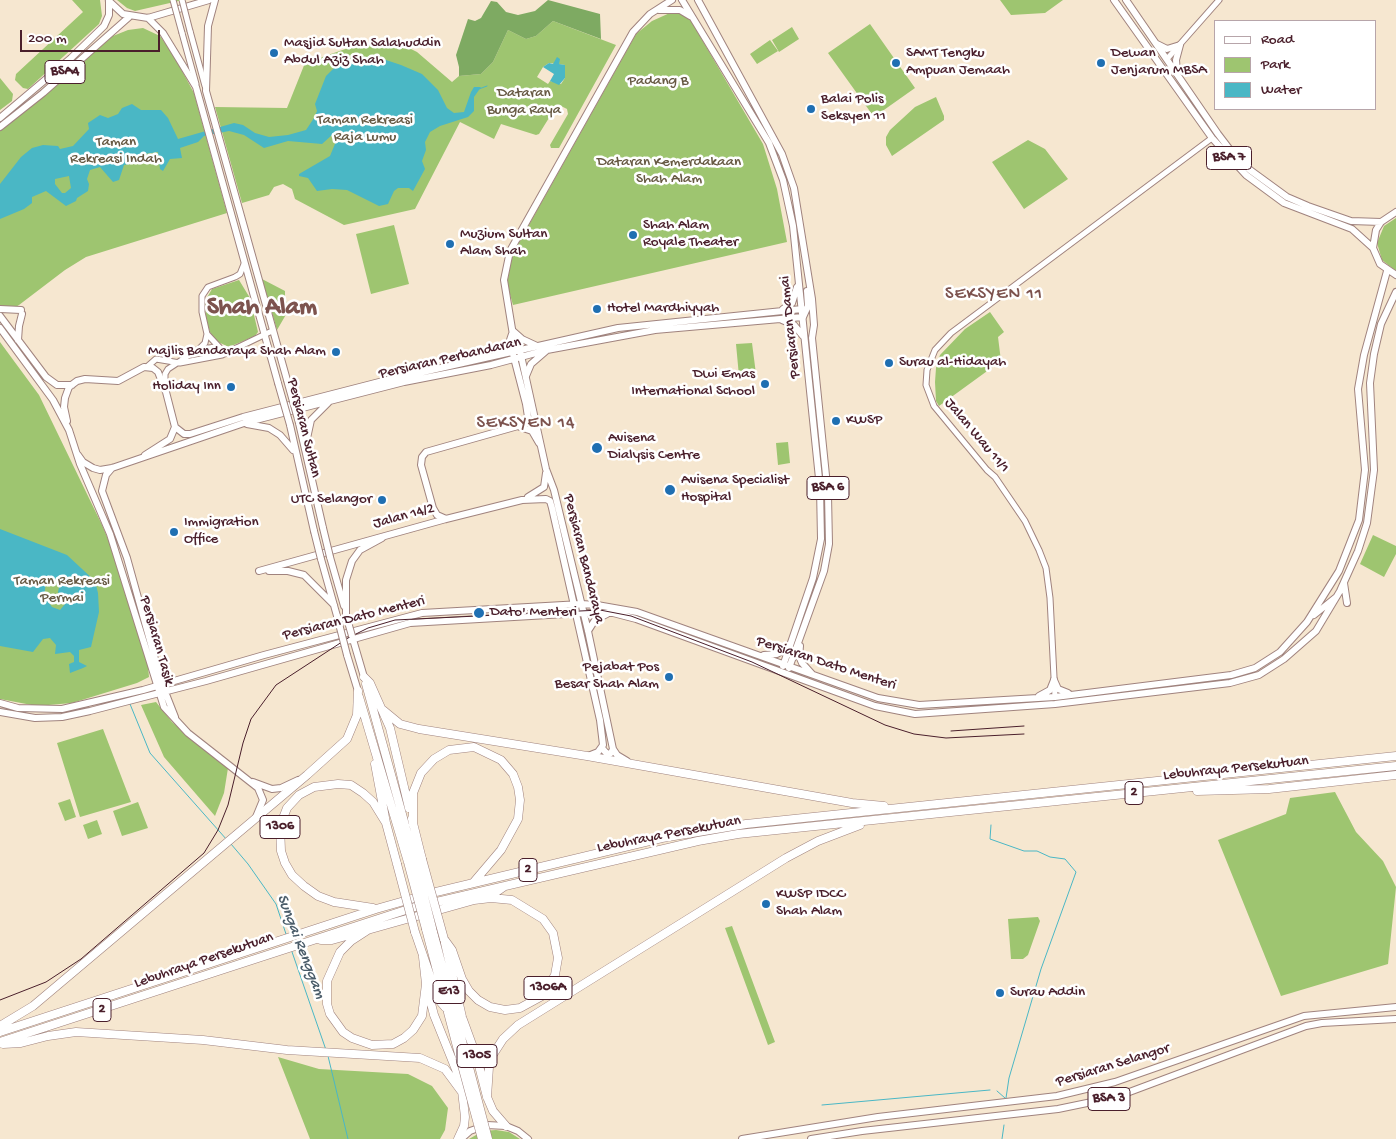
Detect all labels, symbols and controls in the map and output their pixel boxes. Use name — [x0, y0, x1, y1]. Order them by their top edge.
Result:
scale bar — [22, 20, 162, 52]
legend — [1214, 20, 1376, 110]
text: 200 m — [28, 30, 67, 48]
text: Road — [1261, 31, 1294, 49]
place label: Masjid Sultan Salahuddin Abdul Aziz Shah — [284, 35, 441, 70]
place label: SAMT Tengku Ampuan Jemaah — [906, 45, 1010, 80]
place label: Dewan Jenjarum MBSA — [1111, 45, 1207, 80]
marker: Masjid Sultan Salahuddin Abdul Aziz Shah — [268, 47, 280, 59]
text: Park — [1261, 56, 1290, 74]
marker: SAMT Tengku Ampuan Jemaah — [890, 57, 902, 69]
marker: Dewan Jenjarum MBSA — [1095, 57, 1107, 69]
road number: BSA4 — [45, 61, 85, 84]
park label: Padang B — [628, 73, 688, 91]
text: Water — [1261, 81, 1301, 99]
park label: Dataran Bunga Raya — [487, 85, 561, 120]
place label: Balai Polis Seksyen 11 — [821, 91, 886, 126]
marker: Balai Polis Seksyen 11 — [805, 103, 817, 115]
park label: Taman Rekreasi Raja Lumu — [317, 112, 413, 147]
park label: Taman Rekreasi Indah — [70, 134, 162, 169]
road number: BSA 7 — [1206, 146, 1252, 170]
park label: Dataran Kemerdakaan Shah Alam — [597, 154, 741, 189]
place label: Shah Alam Royale Theater — [643, 217, 738, 252]
place label: Muzium Sultan Alam Shah — [460, 226, 547, 261]
marker: Shah Alam Royale Theater — [627, 229, 639, 241]
marker: Muzium Sultan Alam Shah — [444, 238, 456, 250]
street label: Persiaran Damai — [777, 275, 805, 379]
district label: SEKSYEN 11 — [944, 284, 1044, 306]
district label: Shah Alam — [207, 294, 317, 324]
place label: Hotel Mardhiyyah — [607, 300, 719, 318]
marker: Hotel Mardhiyyah — [591, 303, 603, 315]
street label: Persiaran Perbandaran — [377, 334, 523, 384]
place label: Majlis Bandaraya Shah Alam — [148, 343, 326, 361]
marker: Majlis Bandaraya Shah Alam — [330, 346, 342, 358]
place label: Surau al-Hidayah — [899, 354, 1006, 372]
marker: Surau al-Hidayah — [883, 357, 895, 369]
place label: Dwi Emas International School — [631, 366, 755, 401]
street label: Persiaran Sultan — [282, 377, 324, 479]
place label: Holiday Inn — [152, 378, 221, 396]
marker: Dwi Emas International School — [759, 378, 771, 390]
marker: Holiday Inn — [225, 381, 237, 393]
street label: Jalan Wau 11/1 — [940, 395, 1012, 477]
place label: KWSP — [846, 412, 882, 430]
district label: SEKSYEN 14 — [475, 413, 577, 435]
marker: KWSP — [830, 415, 842, 427]
place label: Avisena Dialysis Centre — [608, 430, 700, 465]
marker: Avisena Dialysis Centre — [590, 441, 604, 455]
place label: Avisena Specialist Hospital — [681, 472, 789, 507]
road number: BSA 6 — [807, 476, 849, 499]
marker: Avisena Specialist Hospital — [663, 483, 677, 497]
place label: UTC Selangor — [291, 491, 372, 509]
street label: Persiaran Bandaraya — [558, 493, 608, 625]
marker: UTC Selangor — [376, 494, 388, 506]
street label: Jalan 14/2 — [371, 500, 437, 534]
place label: Immigration Office — [184, 514, 259, 549]
marker: Immigration Office — [168, 526, 180, 538]
park label: Taman Rekreasi Permai — [14, 573, 110, 608]
street label: Persiaran Dato Menteri — [281, 593, 427, 645]
street label: Persiaran Tasik — [135, 594, 177, 688]
place label: Dato' Menteri — [490, 604, 577, 622]
marker: Dato' Menteri — [472, 606, 486, 620]
street label: Persiaran Dato Menteri — [754, 633, 898, 695]
place label: Pejabat Pos Besar Shah Alam — [555, 659, 659, 694]
marker: Pejabat Pos Besar Shah Alam — [663, 671, 675, 683]
street label: Lebuhraya Persekutuan — [1162, 752, 1310, 786]
road number: 2 — [1125, 781, 1143, 804]
street label: Lebuhraya Persekutuan — [596, 812, 742, 858]
road number: 1306 — [260, 816, 300, 839]
road number: 2 — [519, 858, 537, 882]
place label: KWSP IDCC Shah Alam — [776, 886, 845, 921]
water label: Sungai Renggam — [271, 892, 329, 1002]
marker: KWSP IDCC Shah Alam — [760, 898, 772, 910]
street label: Lebuhraya Persekutuan — [132, 929, 276, 993]
road number: 1306A — [524, 976, 572, 1000]
road number: E13 — [433, 980, 465, 1004]
place label: Surau Addin — [1010, 984, 1085, 1002]
marker: Surau Addin — [994, 987, 1006, 999]
road number: 2 — [93, 998, 111, 1022]
street label: Persiaran Selangor — [1054, 1040, 1172, 1092]
road number: 1305 — [457, 1044, 497, 1068]
road number: BSA 3 — [1088, 1088, 1130, 1110]

